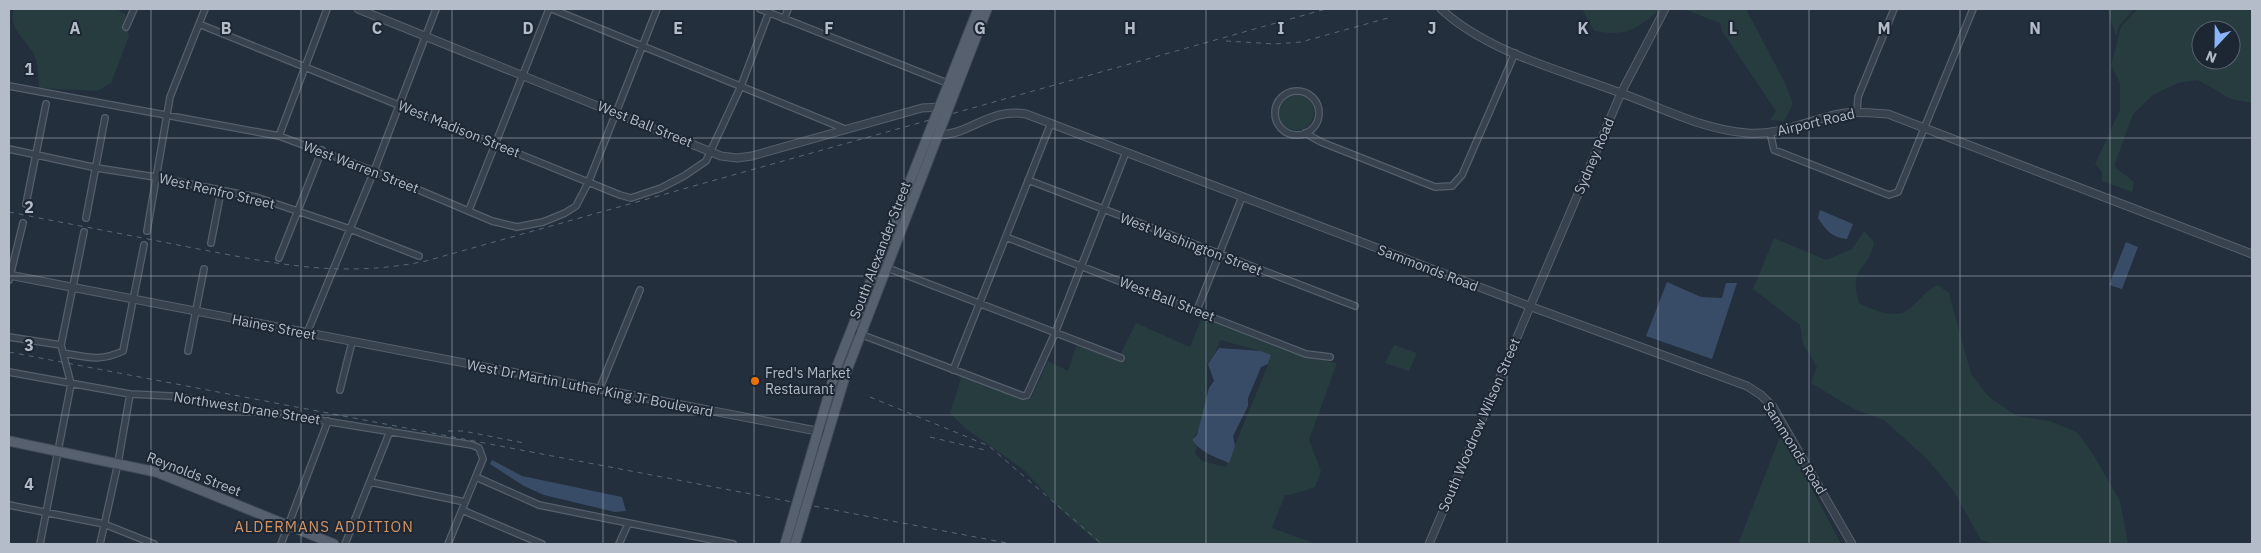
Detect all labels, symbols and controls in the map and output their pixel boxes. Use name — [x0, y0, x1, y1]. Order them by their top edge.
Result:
text: A — [70, 18, 81, 38]
text: B — [221, 18, 232, 38]
text: C — [372, 18, 382, 38]
text: D — [522, 18, 534, 38]
text: E — [673, 18, 683, 38]
text: F — [824, 18, 834, 38]
text: G — [974, 18, 986, 38]
text: H — [1124, 18, 1136, 38]
text: I — [1278, 18, 1285, 38]
text: J — [1428, 18, 1436, 38]
text: K — [1577, 18, 1589, 38]
text: L — [1729, 18, 1737, 38]
text: M — [1877, 18, 1891, 38]
text: N — [2029, 18, 2041, 38]
north arrow — [2191, 20, 2241, 70]
text: N — [2203, 47, 2219, 67]
text: 1 — [24, 59, 34, 79]
street label: West Madison Street — [396, 96, 523, 162]
street label: West Ball Street — [595, 97, 695, 151]
street label: Airport Road — [1775, 104, 1857, 140]
street label: Sydney Road — [1570, 115, 1618, 197]
street label: West Warren Street — [301, 137, 421, 197]
street label: West Renfro Street — [157, 169, 277, 213]
street label: South Alexander Street — [846, 179, 915, 321]
text: 2 — [24, 197, 34, 217]
street label: West Washington Street — [1117, 209, 1265, 279]
street label: Sammonds Road — [1375, 241, 1481, 295]
street label: West Ball Street — [1117, 273, 1217, 325]
street label: Haines Street — [231, 310, 318, 344]
text: 3 — [24, 335, 34, 355]
street label: South Woodrow Wilson Street — [1434, 335, 1524, 515]
street label: West Dr Martin Luther King Jr Boulevard — [465, 355, 715, 421]
place label: Fred's Market Restaurant — [765, 364, 851, 398]
marker: Fred's Market Restaurant — [749, 375, 761, 387]
street label: Northwest Drane Street — [172, 388, 322, 429]
street label: Sammonds Road — [1759, 398, 1831, 498]
street label: Reynolds Street — [144, 448, 244, 500]
text: 4 — [24, 474, 34, 494]
district label: ALDERMANS ADDITION — [234, 517, 414, 536]

